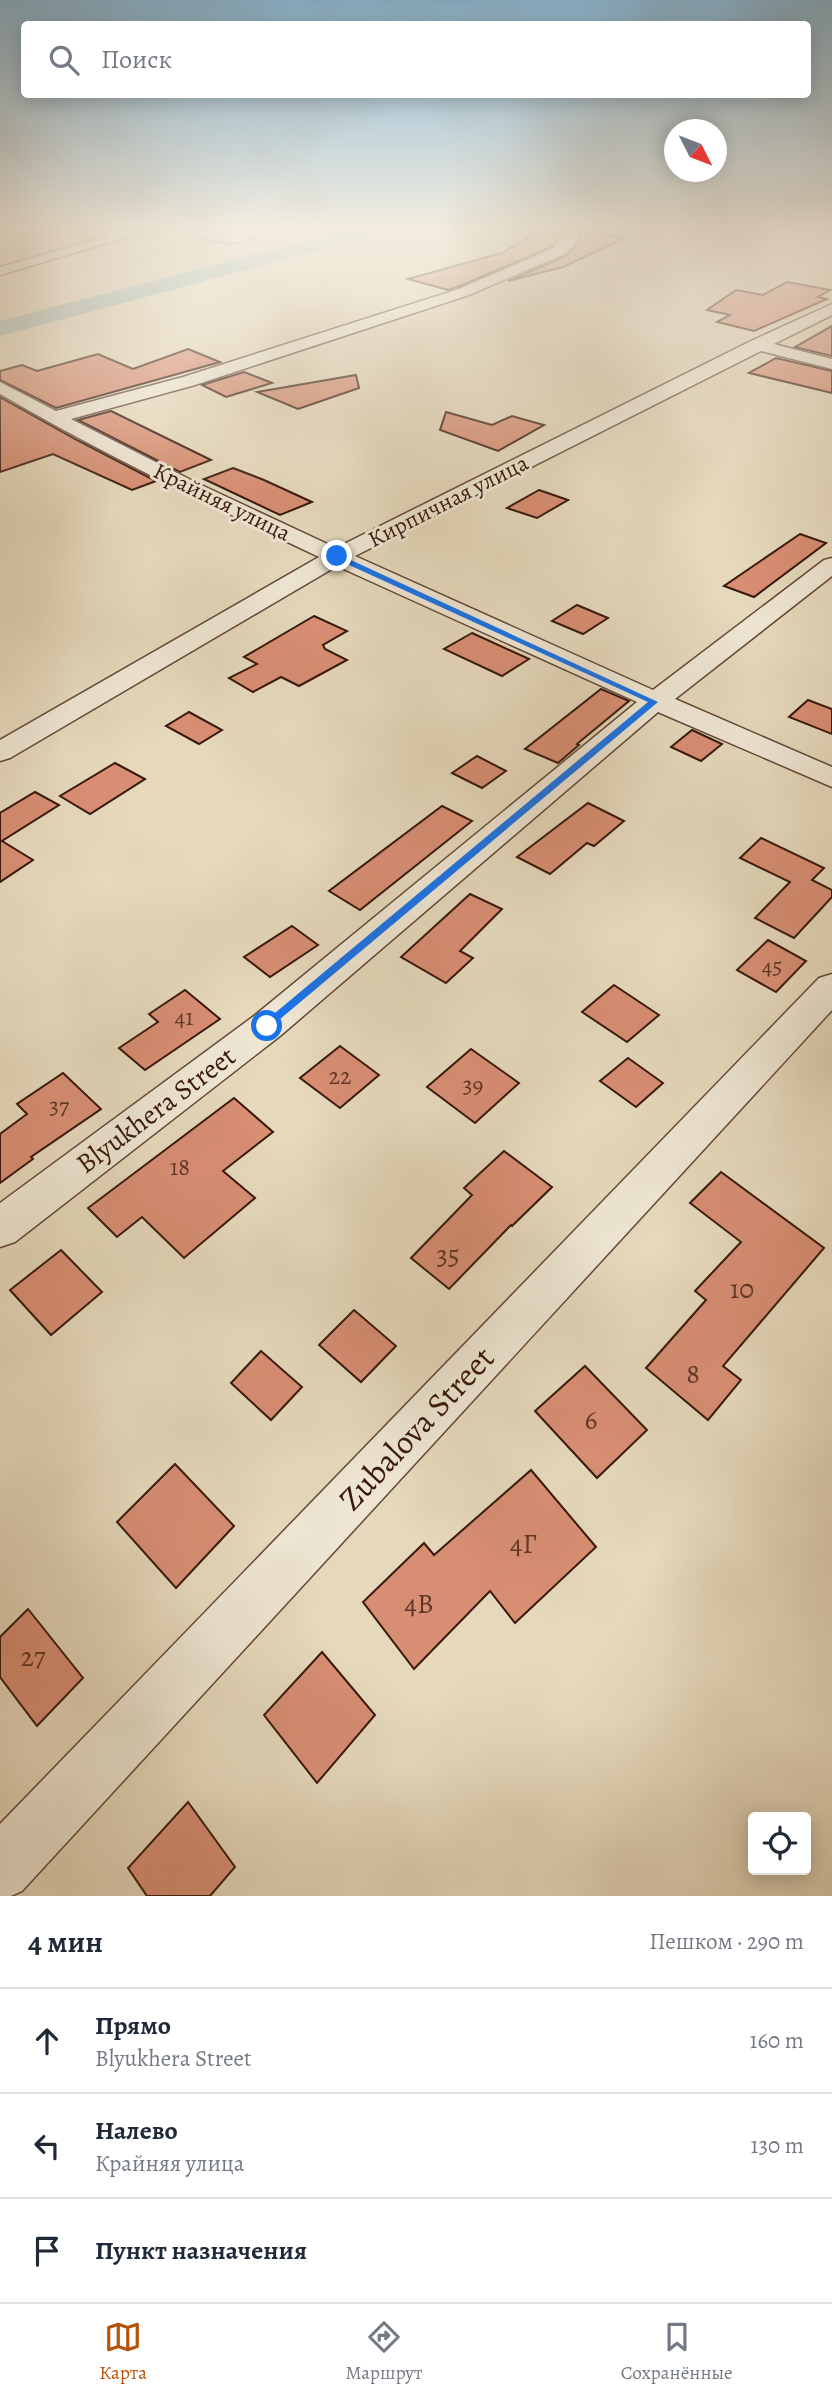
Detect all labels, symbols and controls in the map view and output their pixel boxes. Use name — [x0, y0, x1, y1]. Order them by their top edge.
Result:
search box — [21, 21, 811, 98]
icon: search — [45, 41, 83, 79]
text: Поиск — [101, 42, 172, 77]
north arrow — [664, 119, 727, 182]
street label: Кирпичная улица — [362, 447, 534, 555]
street label: Крайняя улица — [148, 455, 296, 549]
route end — [321, 540, 352, 571]
house number: 45 — [761, 950, 783, 982]
house number: 41 — [174, 1001, 194, 1033]
route start — [251, 1010, 282, 1041]
street label: Blyukhera Street — [68, 1038, 244, 1182]
house number: 22 — [329, 1060, 351, 1092]
house number: 39 — [463, 1069, 483, 1101]
house number: 37 — [49, 1090, 70, 1122]
house number: 18 — [170, 1151, 190, 1183]
house number: 35 — [436, 1236, 460, 1274]
house number: 10 — [730, 1270, 754, 1308]
street label: Zubalova Street — [328, 1336, 504, 1520]
house number: 8 — [686, 1355, 700, 1393]
house number: 6 — [585, 1401, 598, 1439]
house number: 4Г — [510, 1525, 536, 1563]
house number: 4В — [404, 1585, 434, 1623]
house number: 27 — [20, 1638, 46, 1676]
map controls — [748, 1812, 811, 1875]
button: locate — [748, 1812, 811, 1875]
text: 4 мин — [28, 1922, 103, 1962]
text: Пешком · 290 m — [649, 1926, 804, 1957]
text: Прямо — [95, 2008, 171, 2043]
icon: ahead — [28, 2022, 66, 2060]
text: 160 m — [750, 2025, 804, 2056]
text: Blyukhera Street — [95, 2043, 251, 2074]
text: Налево — [95, 2113, 178, 2148]
icon: left — [28, 2127, 66, 2165]
text: 130 m — [751, 2130, 804, 2161]
text: Крайняя улица — [95, 2148, 244, 2179]
icon: arrive — [28, 2232, 66, 2270]
text: Пункт назначения — [95, 2233, 307, 2268]
tab: Карта — [99, 2318, 147, 2386]
tab: Маршрут — [345, 2318, 422, 2386]
tab: Сохранённые — [621, 2318, 733, 2386]

